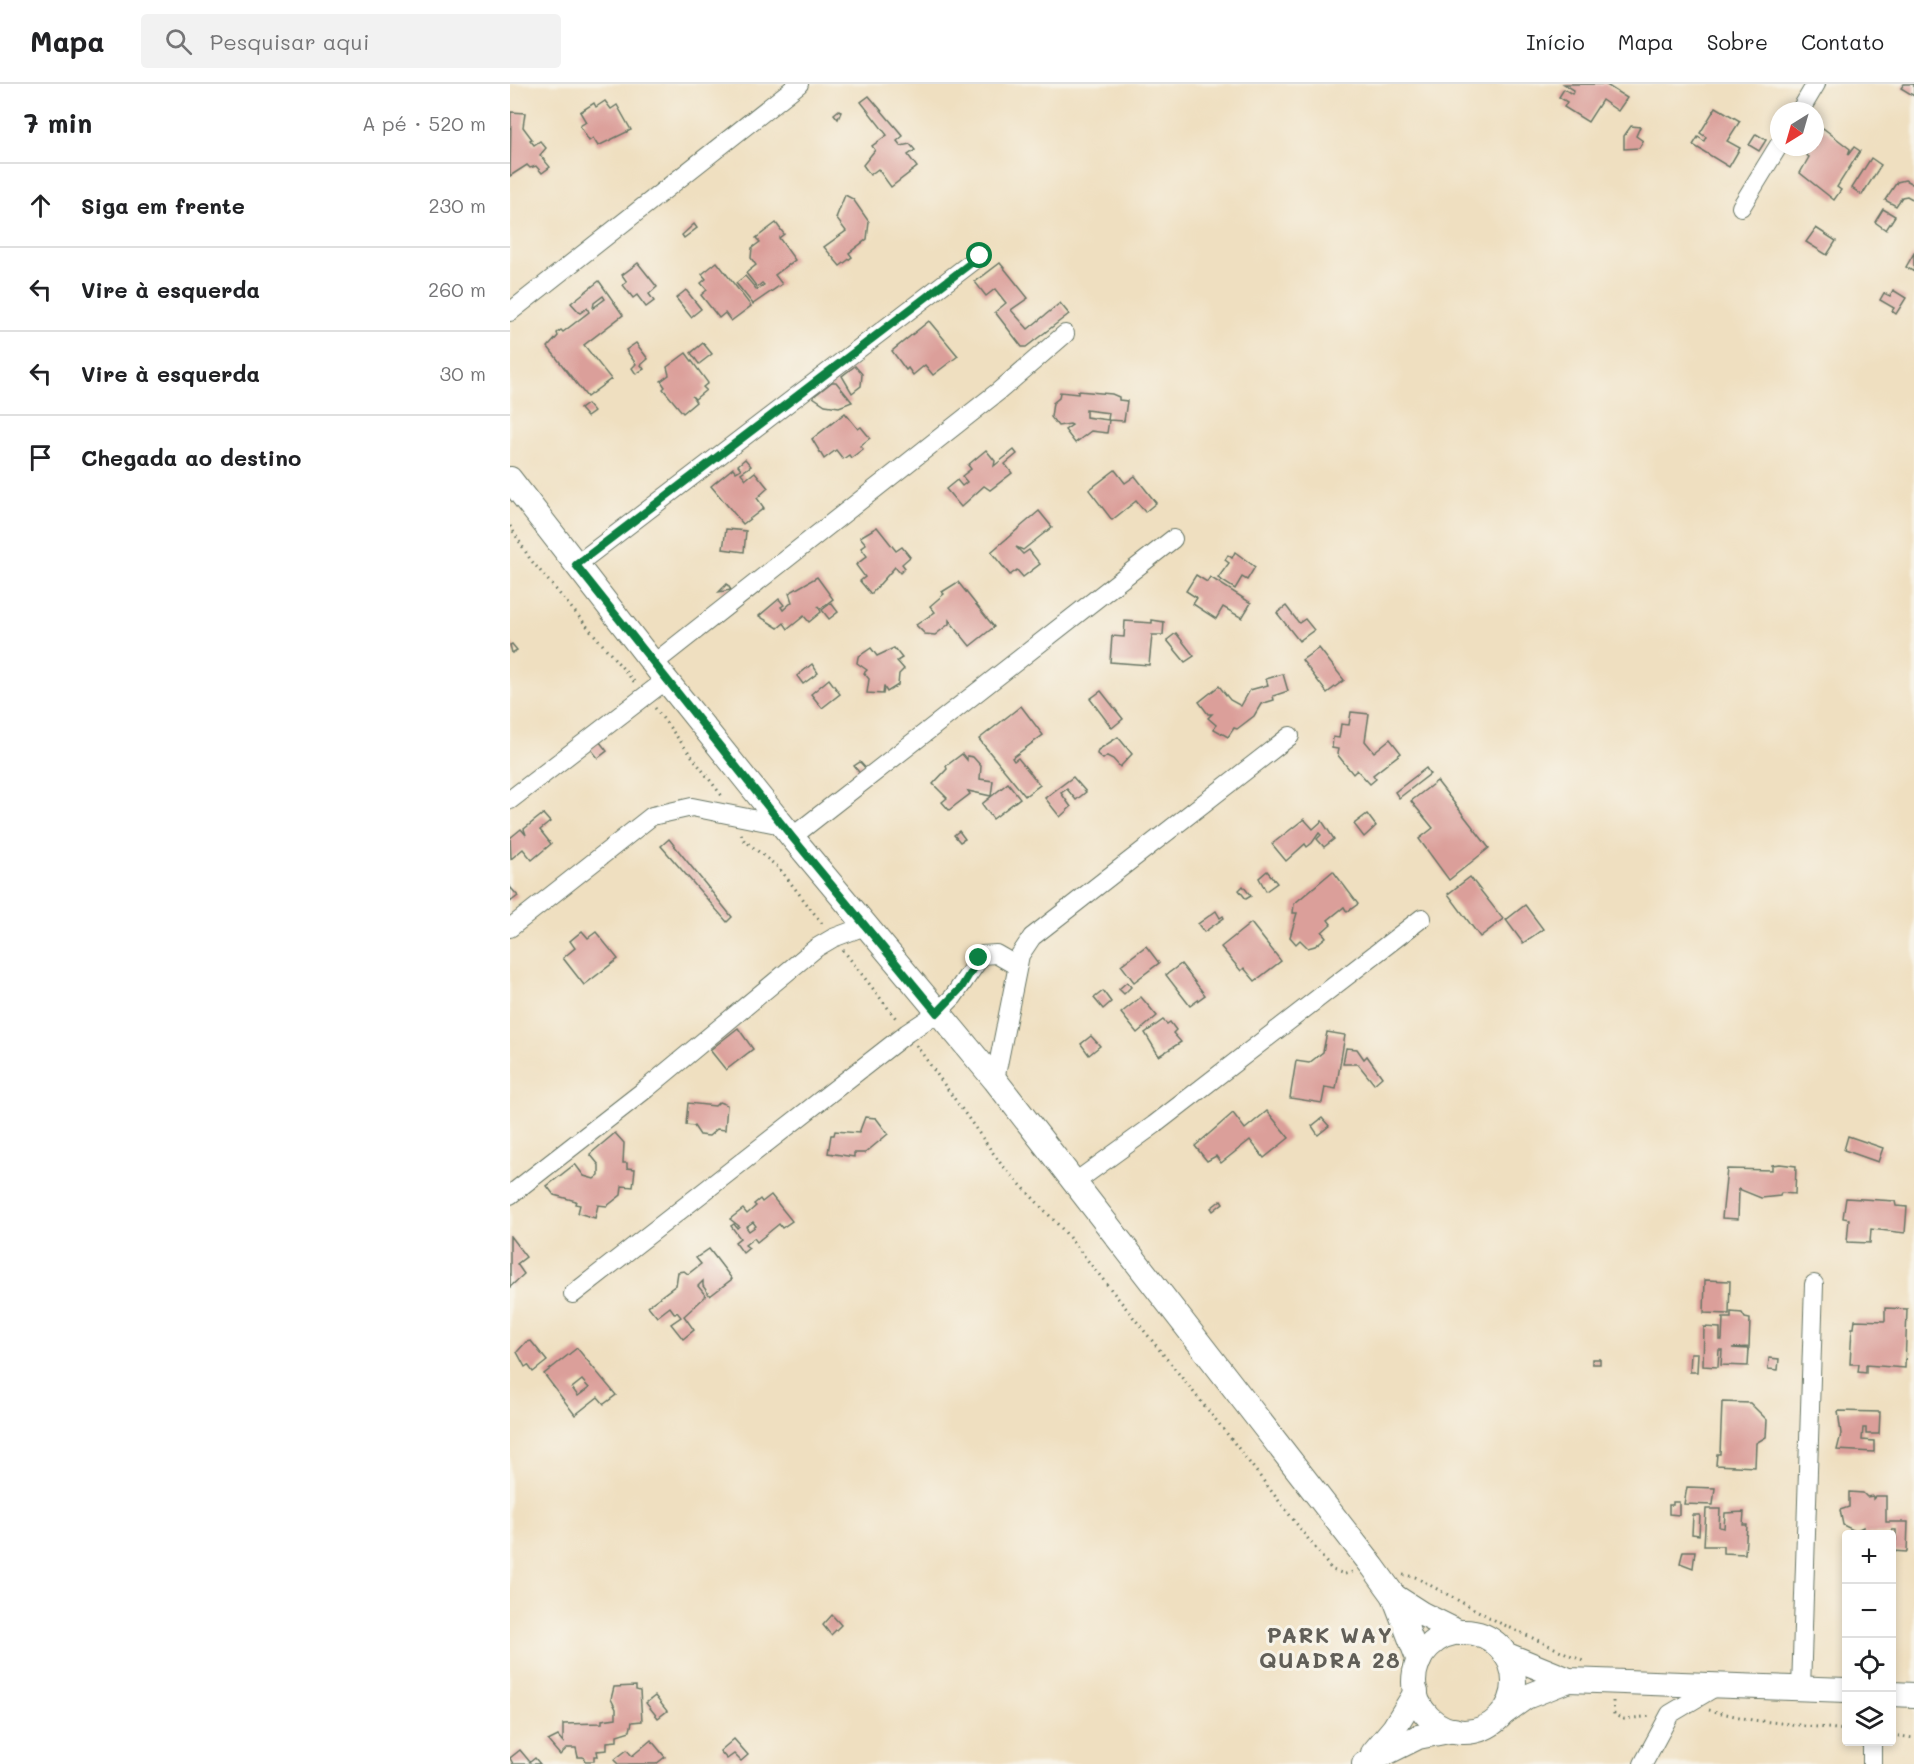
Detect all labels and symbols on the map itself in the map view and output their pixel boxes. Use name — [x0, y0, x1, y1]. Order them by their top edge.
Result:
north arrow — [1770, 102, 1824, 156]
route start — [966, 242, 992, 268]
route end — [965, 944, 991, 970]
district label: PARK WAY QUADRA 28 — [1259, 1620, 1401, 1674]

